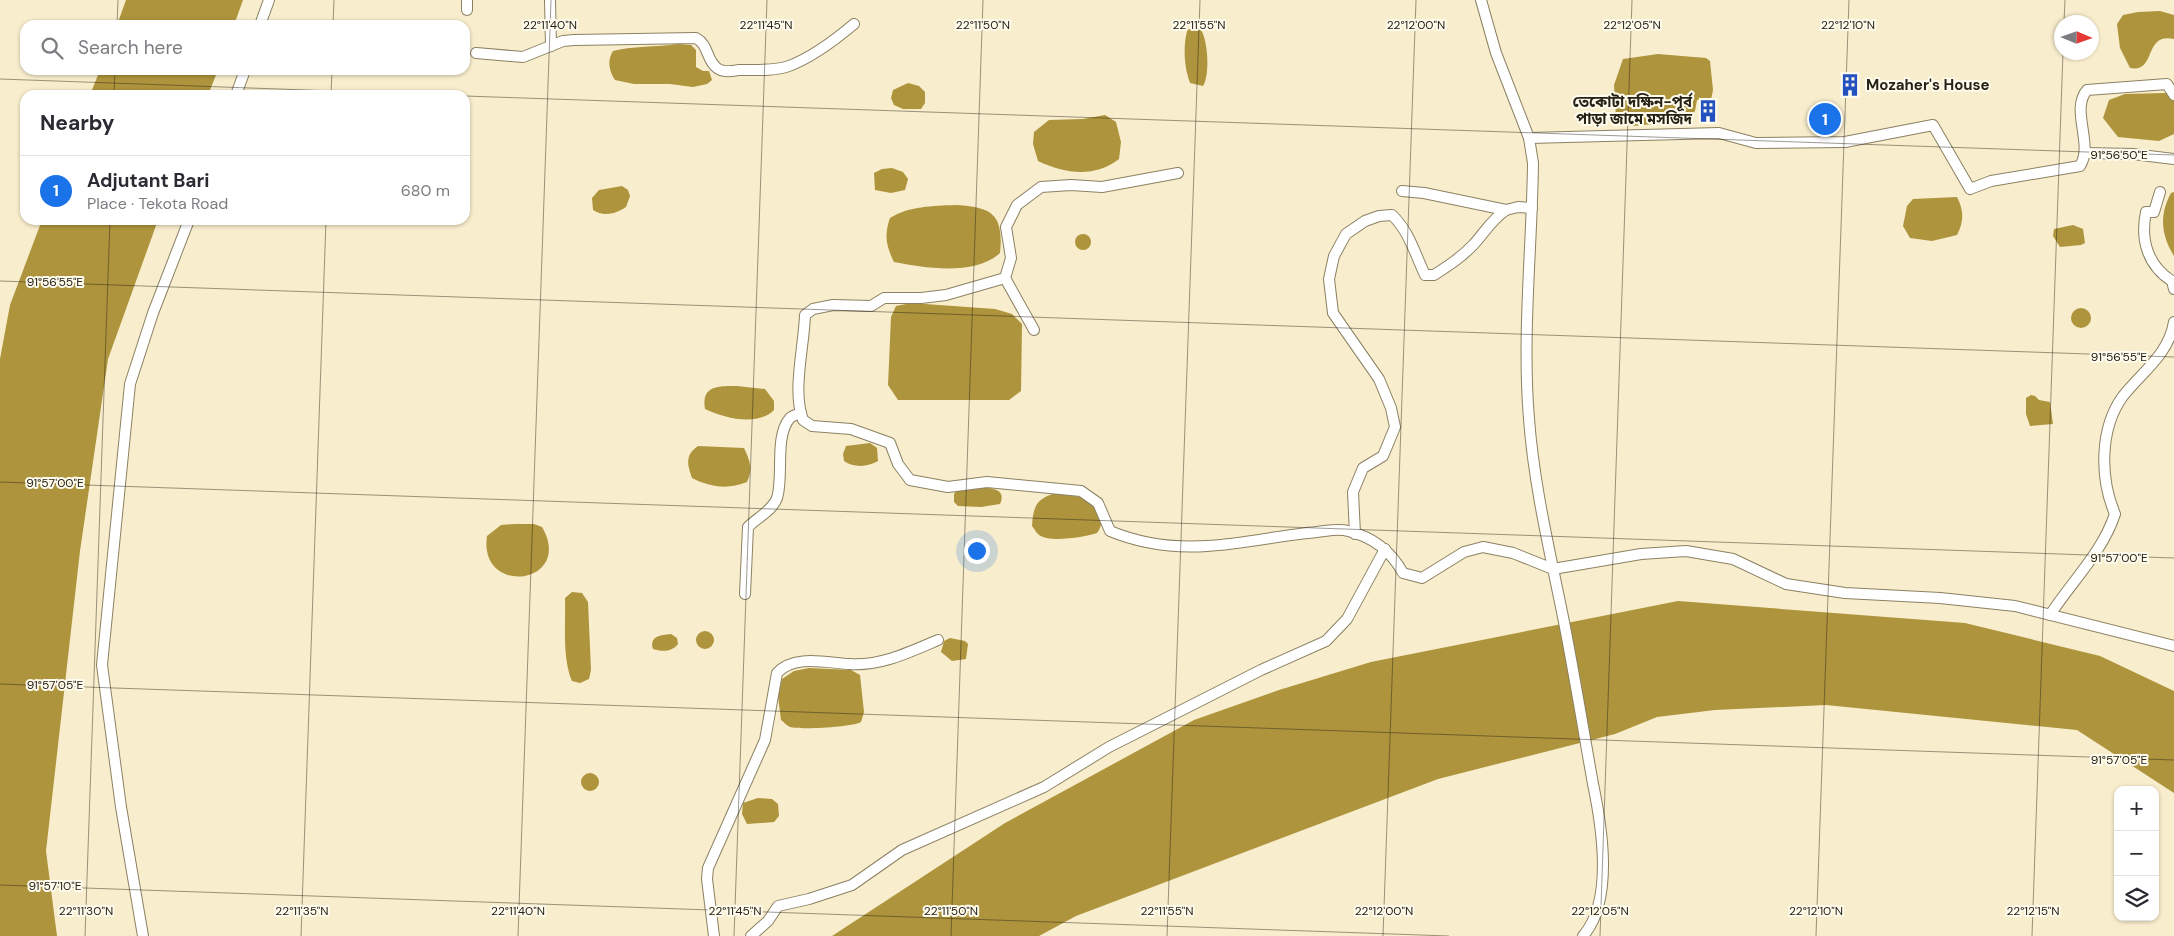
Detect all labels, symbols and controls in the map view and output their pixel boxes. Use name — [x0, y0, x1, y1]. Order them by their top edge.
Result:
north arrow — [2054, 15, 2099, 60]
text: 22°11'40"N — [523, 17, 577, 33]
text: 22°11'45"N — [740, 17, 792, 33]
text: 22°11'50"N — [956, 17, 1010, 33]
text: 22°11'55"N — [1172, 17, 1226, 33]
text: 22°12'00"N — [1387, 17, 1445, 33]
text: 22°12'05"N — [1603, 17, 1661, 33]
text: 22°12'10"N — [1821, 17, 1875, 33]
search box — [20, 20, 470, 75]
icon: search — [38, 34, 66, 62]
text: Search here — [78, 35, 183, 60]
building icon: Mozaher's House — [1837, 72, 1863, 98]
place label: Mozaher's House — [1866, 75, 1990, 95]
place label: তেকোটা দক্ষিন-পূর্ব পাড়া জামে মসজিদ — [1573, 92, 1693, 129]
building icon: তেকোটা দক্ষিন-পূর্ব পাড়া জামে মসজিদ — [1695, 98, 1721, 124]
pin: 1 — [1809, 100, 1841, 138]
text: Nearby — [40, 109, 114, 137]
text: 91°56'50"E — [2090, 147, 2148, 163]
text: Adjutant Bari — [87, 168, 209, 193]
text: 1 — [53, 180, 59, 201]
text: 680 m — [401, 180, 450, 201]
text: Place · Tekota Road — [87, 193, 228, 214]
text: 91°56'55"E — [27, 274, 83, 290]
text: 91°56'55"E — [2091, 349, 2147, 365]
text: 91°57'00"E — [26, 475, 84, 491]
your location — [964, 538, 990, 564]
text: 91°57'00"E — [2090, 550, 2148, 566]
text: 91°57'05"E — [27, 677, 84, 693]
text: 91°57'05"E — [2091, 752, 2148, 768]
map controls — [2114, 786, 2159, 921]
button: + — [2114, 786, 2159, 831]
button: − — [2114, 831, 2159, 876]
button: layers — [2114, 876, 2159, 921]
text: 91°57'10"E — [28, 878, 82, 894]
text: 22°11'30"N — [59, 903, 113, 919]
text: 22°11'35"N — [275, 903, 329, 919]
text: 22°11'40"N — [491, 903, 545, 919]
text: 22°11'45"N — [709, 903, 761, 919]
text: 22°11'50"N — [924, 903, 978, 919]
text: 22°11'55"N — [1140, 903, 1194, 919]
text: 22°12'00"N — [1355, 903, 1413, 919]
text: 22°12'05"N — [1571, 903, 1629, 919]
text: 22°12'10"N — [1789, 903, 1843, 919]
text: 22°12'15"N — [2006, 903, 2060, 919]

